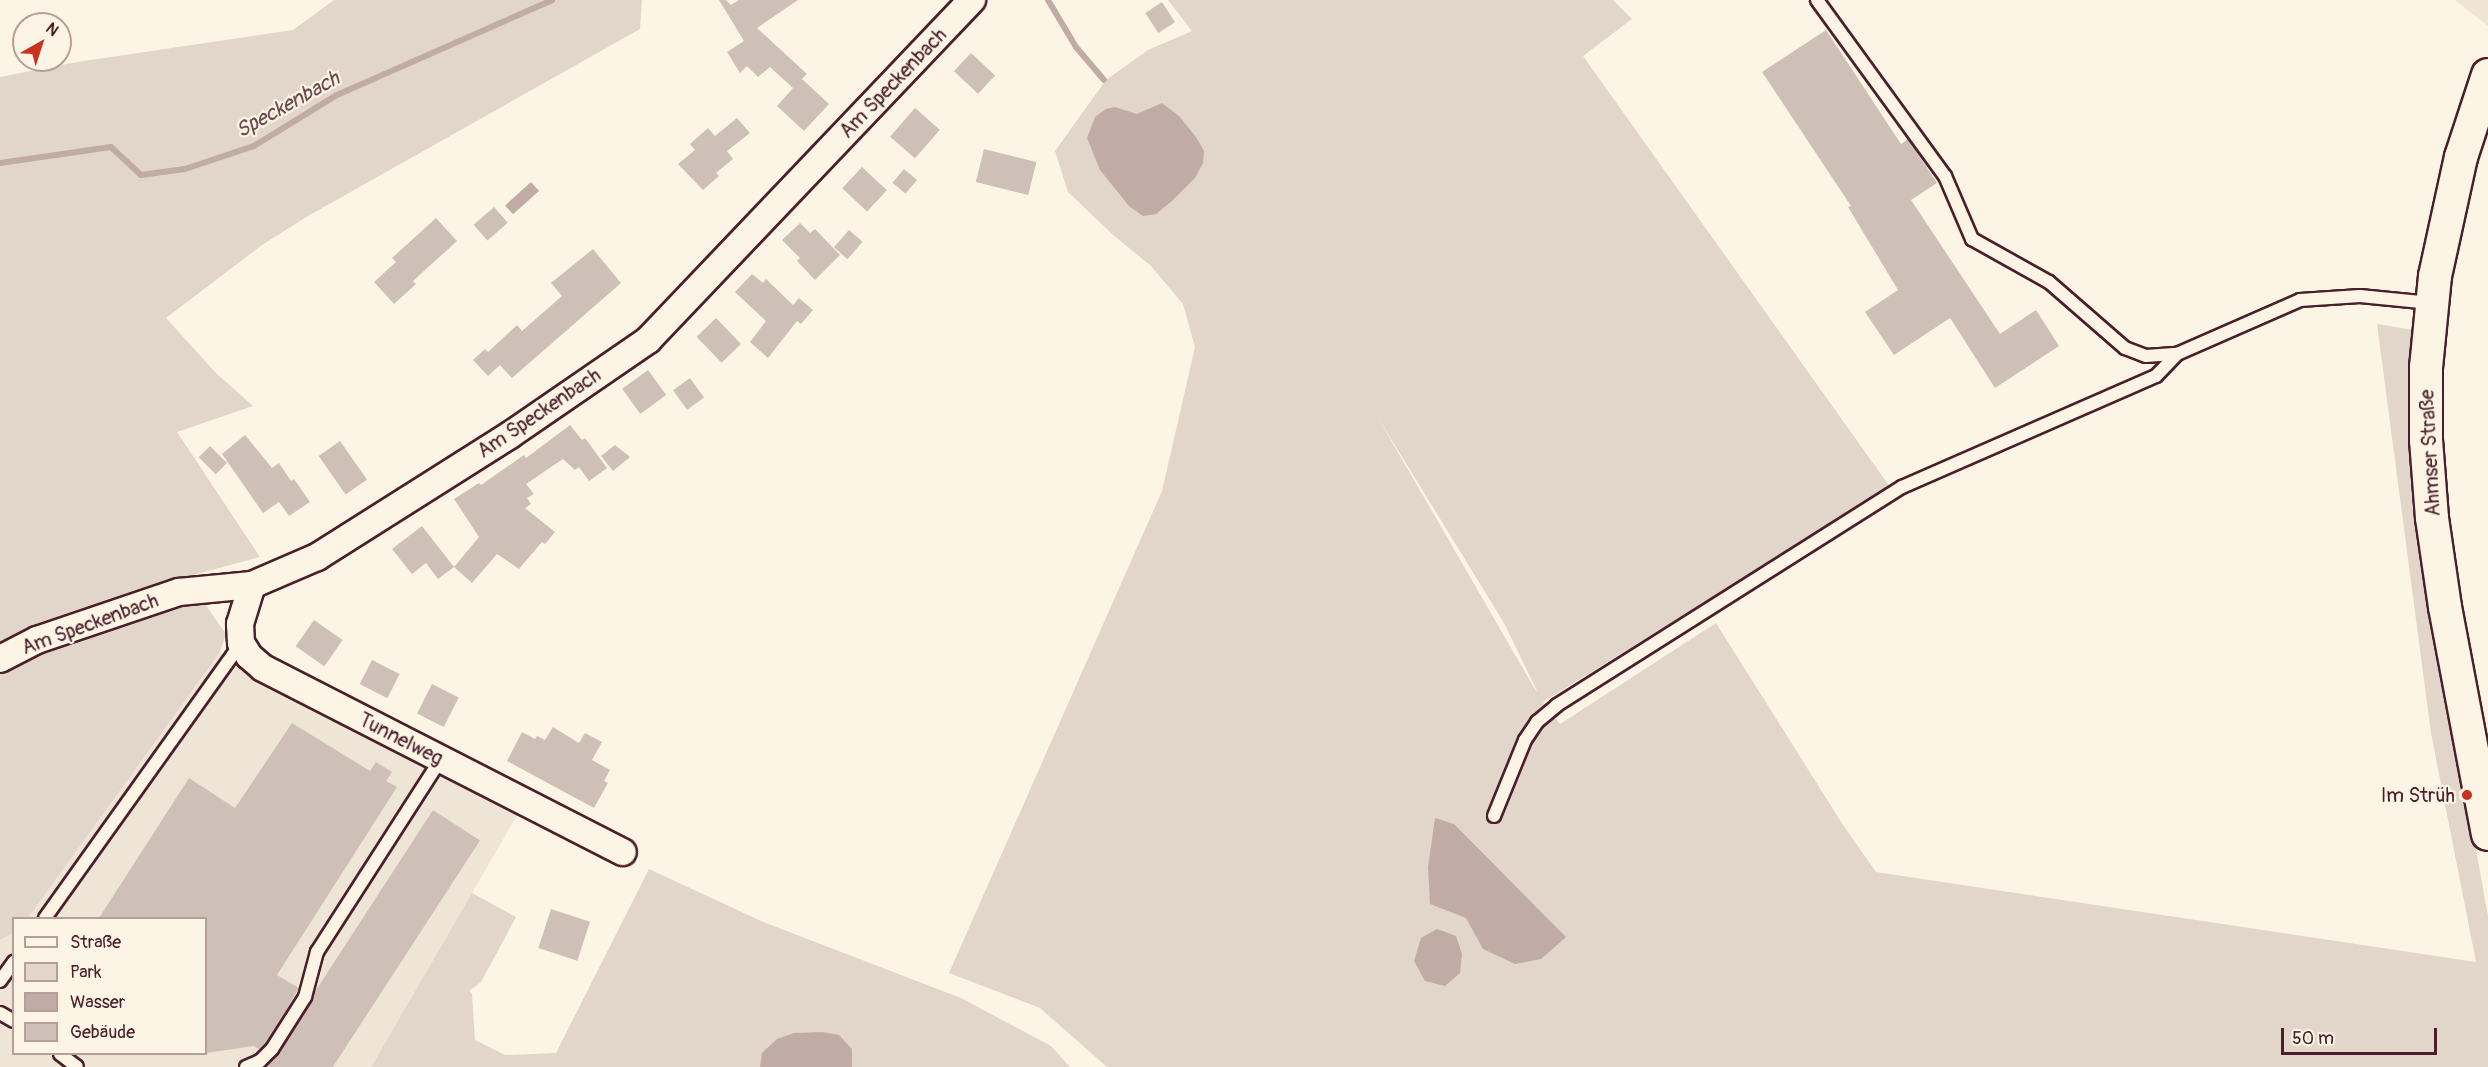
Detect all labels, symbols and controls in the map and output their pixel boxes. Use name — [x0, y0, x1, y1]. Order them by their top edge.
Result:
north arrow — [12, 12, 72, 72]
text: N — [42, 18, 63, 41]
street label: Am Speckenbach — [834, 23, 952, 143]
water label: Speckenbach — [232, 66, 344, 144]
street label: Am Speckenbach — [473, 363, 605, 463]
street label: Ahmser Straße — [2415, 389, 2445, 517]
street label: Am Speckenbach — [18, 588, 162, 660]
street label: Tunnelweg — [355, 708, 447, 770]
place label: Im Strüh — [2381, 783, 2455, 807]
marker: Im Strüh — [2460, 788, 2474, 802]
legend — [12, 917, 207, 1055]
text: Straße — [70, 931, 121, 954]
text: Park — [70, 961, 102, 984]
text: Wasser — [70, 991, 125, 1014]
scale bar — [2284, 1016, 2440, 1054]
text: Gebäude — [70, 1021, 135, 1044]
text: 50 m — [2292, 1027, 2334, 1050]

